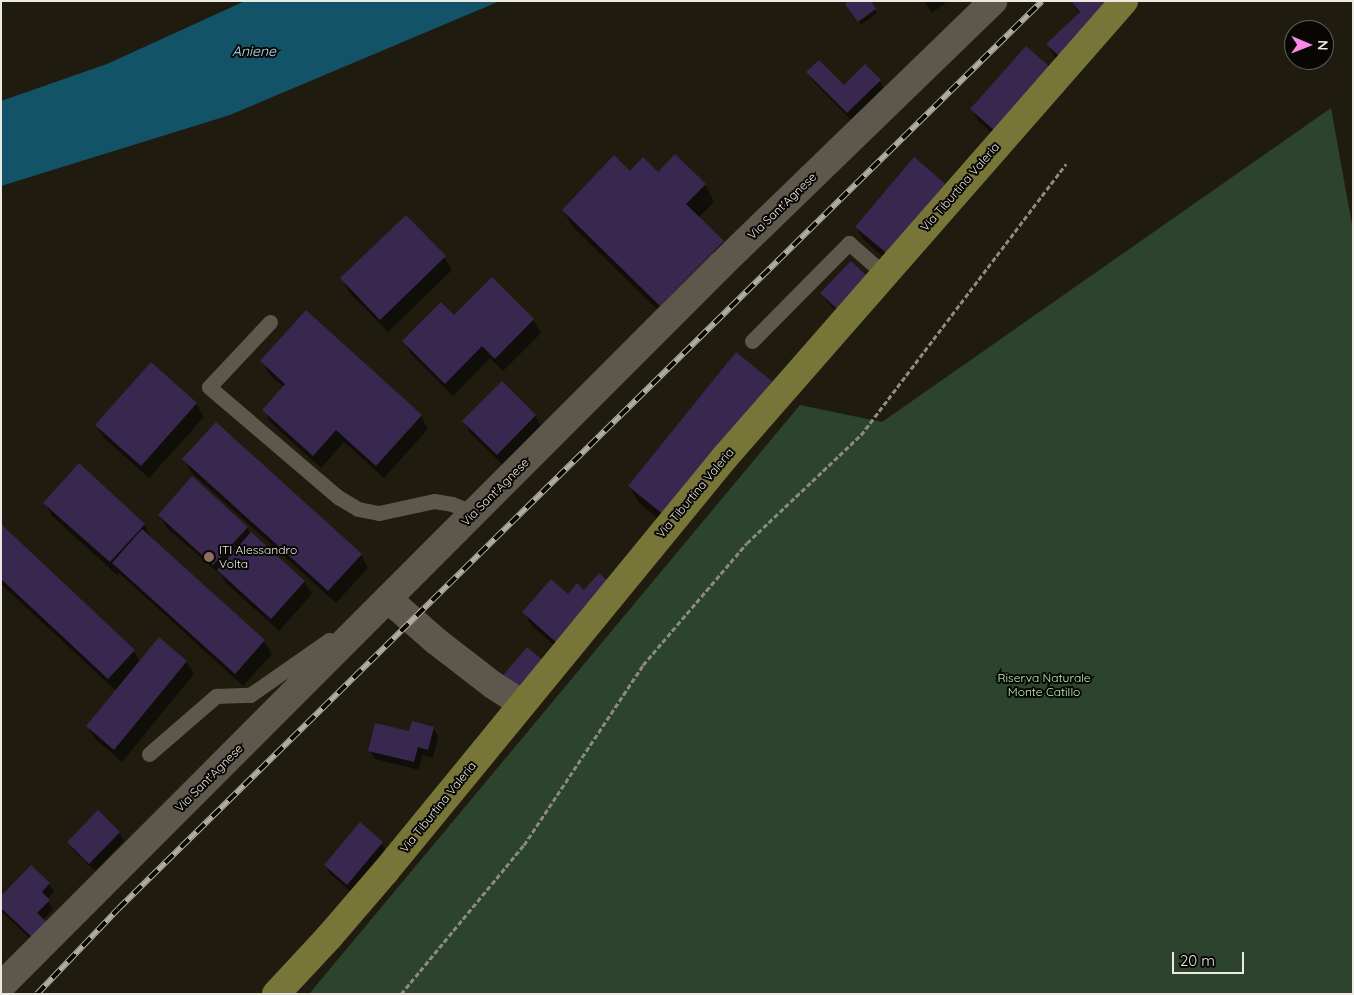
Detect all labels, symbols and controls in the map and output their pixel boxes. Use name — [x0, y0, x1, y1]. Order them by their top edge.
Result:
north arrow — [1284, 20, 1334, 70]
text: N — [1314, 40, 1332, 51]
water label: Aniene — [232, 43, 276, 59]
street label: Via Tiburtina Valeria — [918, 140, 1002, 234]
street label: Via Sant'Agnese — [745, 170, 819, 242]
street label: Via Tiburtina Valeria — [653, 445, 737, 541]
street label: Via Sant'Agnese — [458, 455, 532, 529]
place label: ITI Alessandro Volta — [219, 543, 297, 571]
marker: ITI Alessandro Volta — [203, 551, 215, 563]
park label: Riserva Naturale Monte Catillo — [997, 671, 1091, 699]
street label: Via Sant'Agnese — [172, 741, 246, 815]
street label: Via Tiburtina Valeria — [397, 759, 479, 855]
scale bar — [1174, 942, 1246, 974]
text: 20 m — [1180, 951, 1215, 970]

